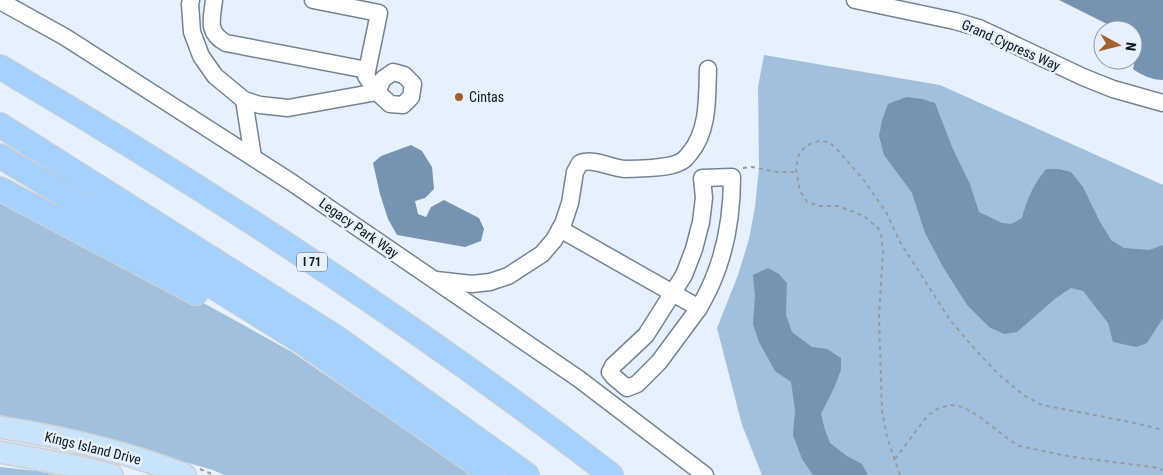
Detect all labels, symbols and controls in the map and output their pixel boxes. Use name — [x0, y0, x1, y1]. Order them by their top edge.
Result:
street label: Grand Cypress Way — [959, 16, 1063, 74]
north arrow — [1093, 20, 1143, 70]
text: N — [1122, 41, 1139, 52]
place label: Cintas — [469, 89, 504, 105]
marker: Cintas — [453, 91, 465, 103]
street label: Legacy Park Way — [316, 195, 402, 261]
road number: I 71 — [297, 252, 327, 272]
street label: Kings Island Drive — [43, 428, 143, 468]

